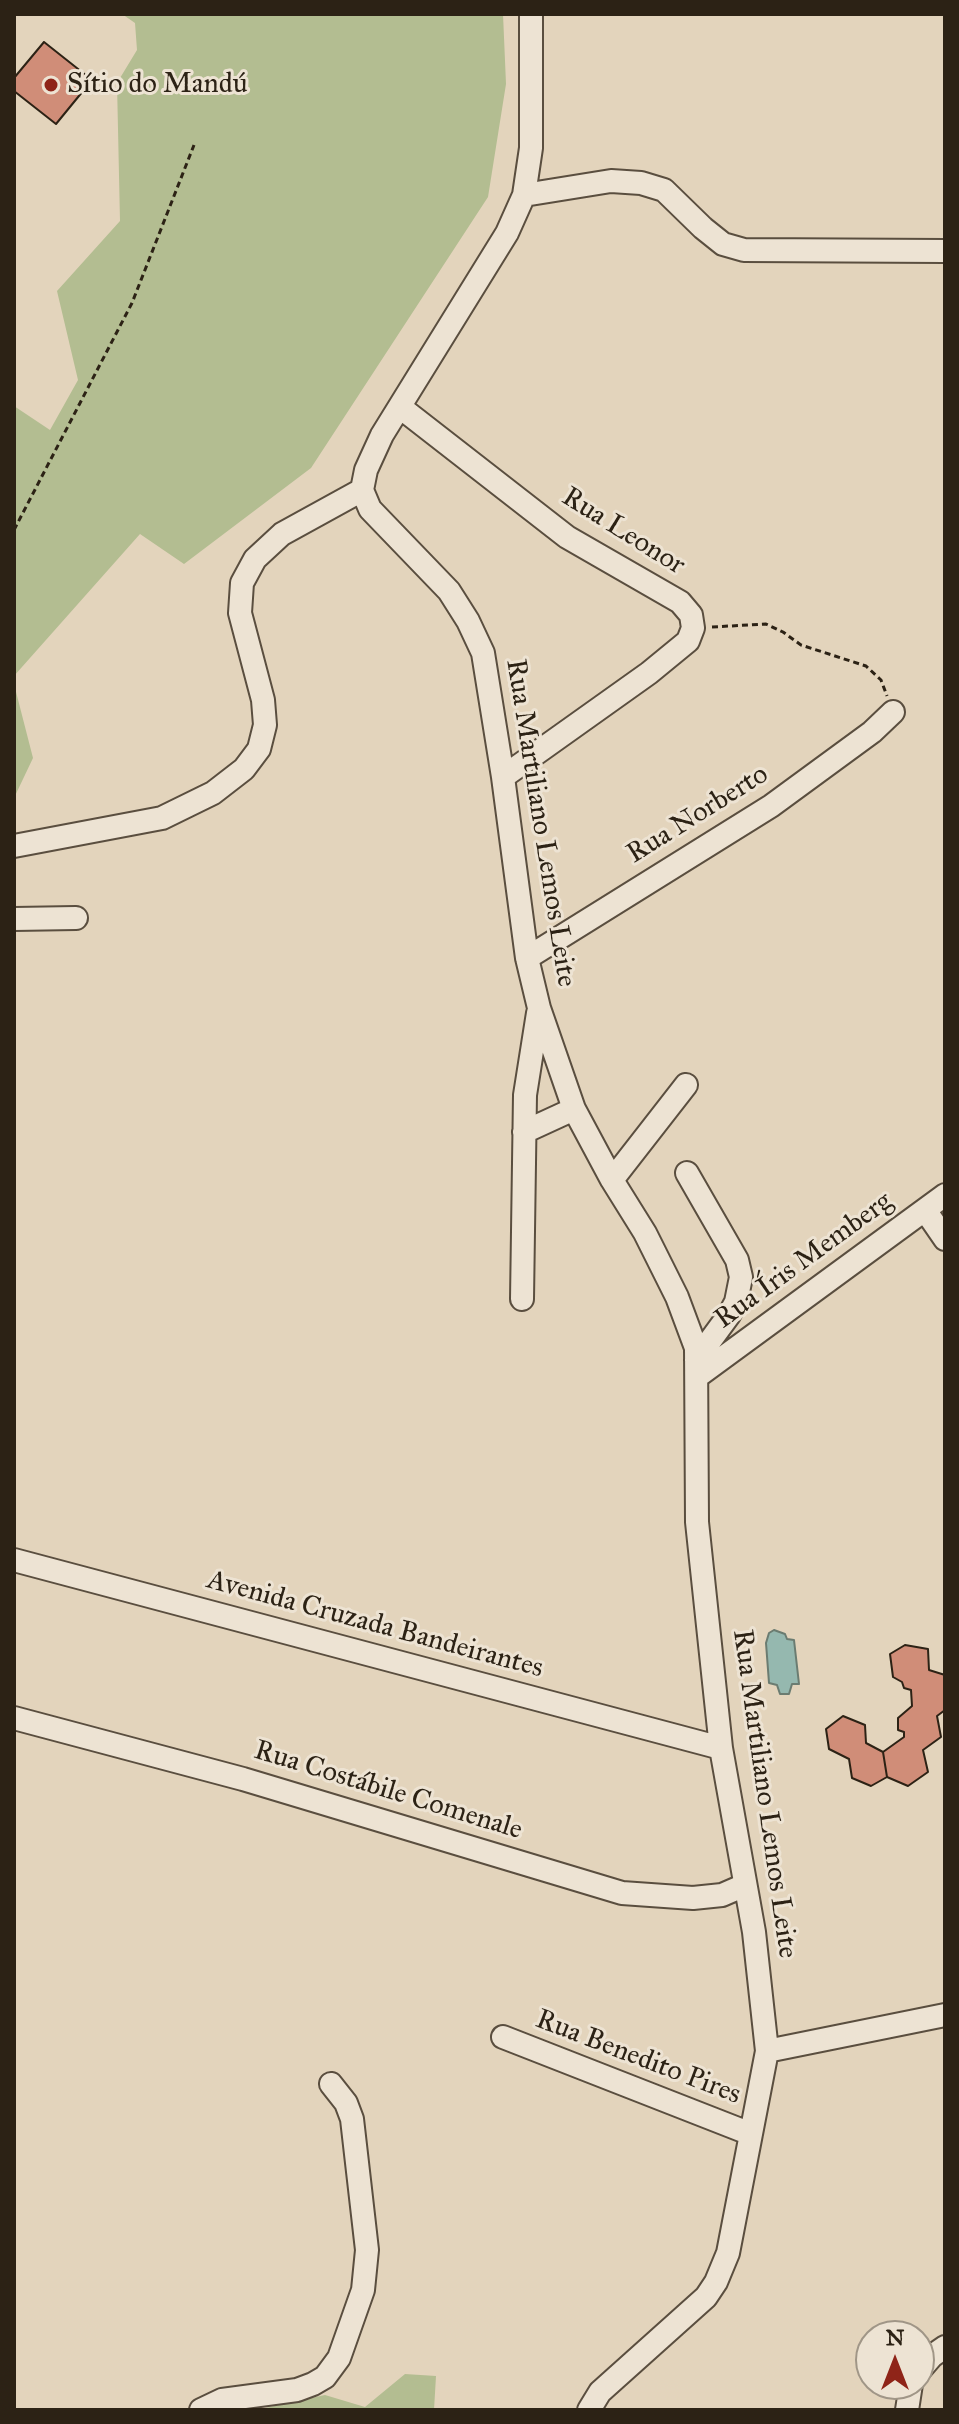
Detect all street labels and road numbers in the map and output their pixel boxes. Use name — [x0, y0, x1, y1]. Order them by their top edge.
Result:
street label: Rua Leonor — [555, 481, 691, 583]
street label: Rua Martiliano Lemos Leite — [497, 657, 583, 989]
street label: Rua Norberto — [621, 758, 775, 872]
street label: Rua Íris Memberg — [709, 1185, 899, 1337]
street label: Avenida Cruzada Bandeirantes — [203, 1564, 547, 1686]
street label: Rua Martiliano Lemos Leite — [724, 1628, 804, 1960]
street label: Rua Costábile Comenale — [250, 1734, 526, 1848]
street label: Rua Benedito Pires — [531, 2003, 745, 2113]

